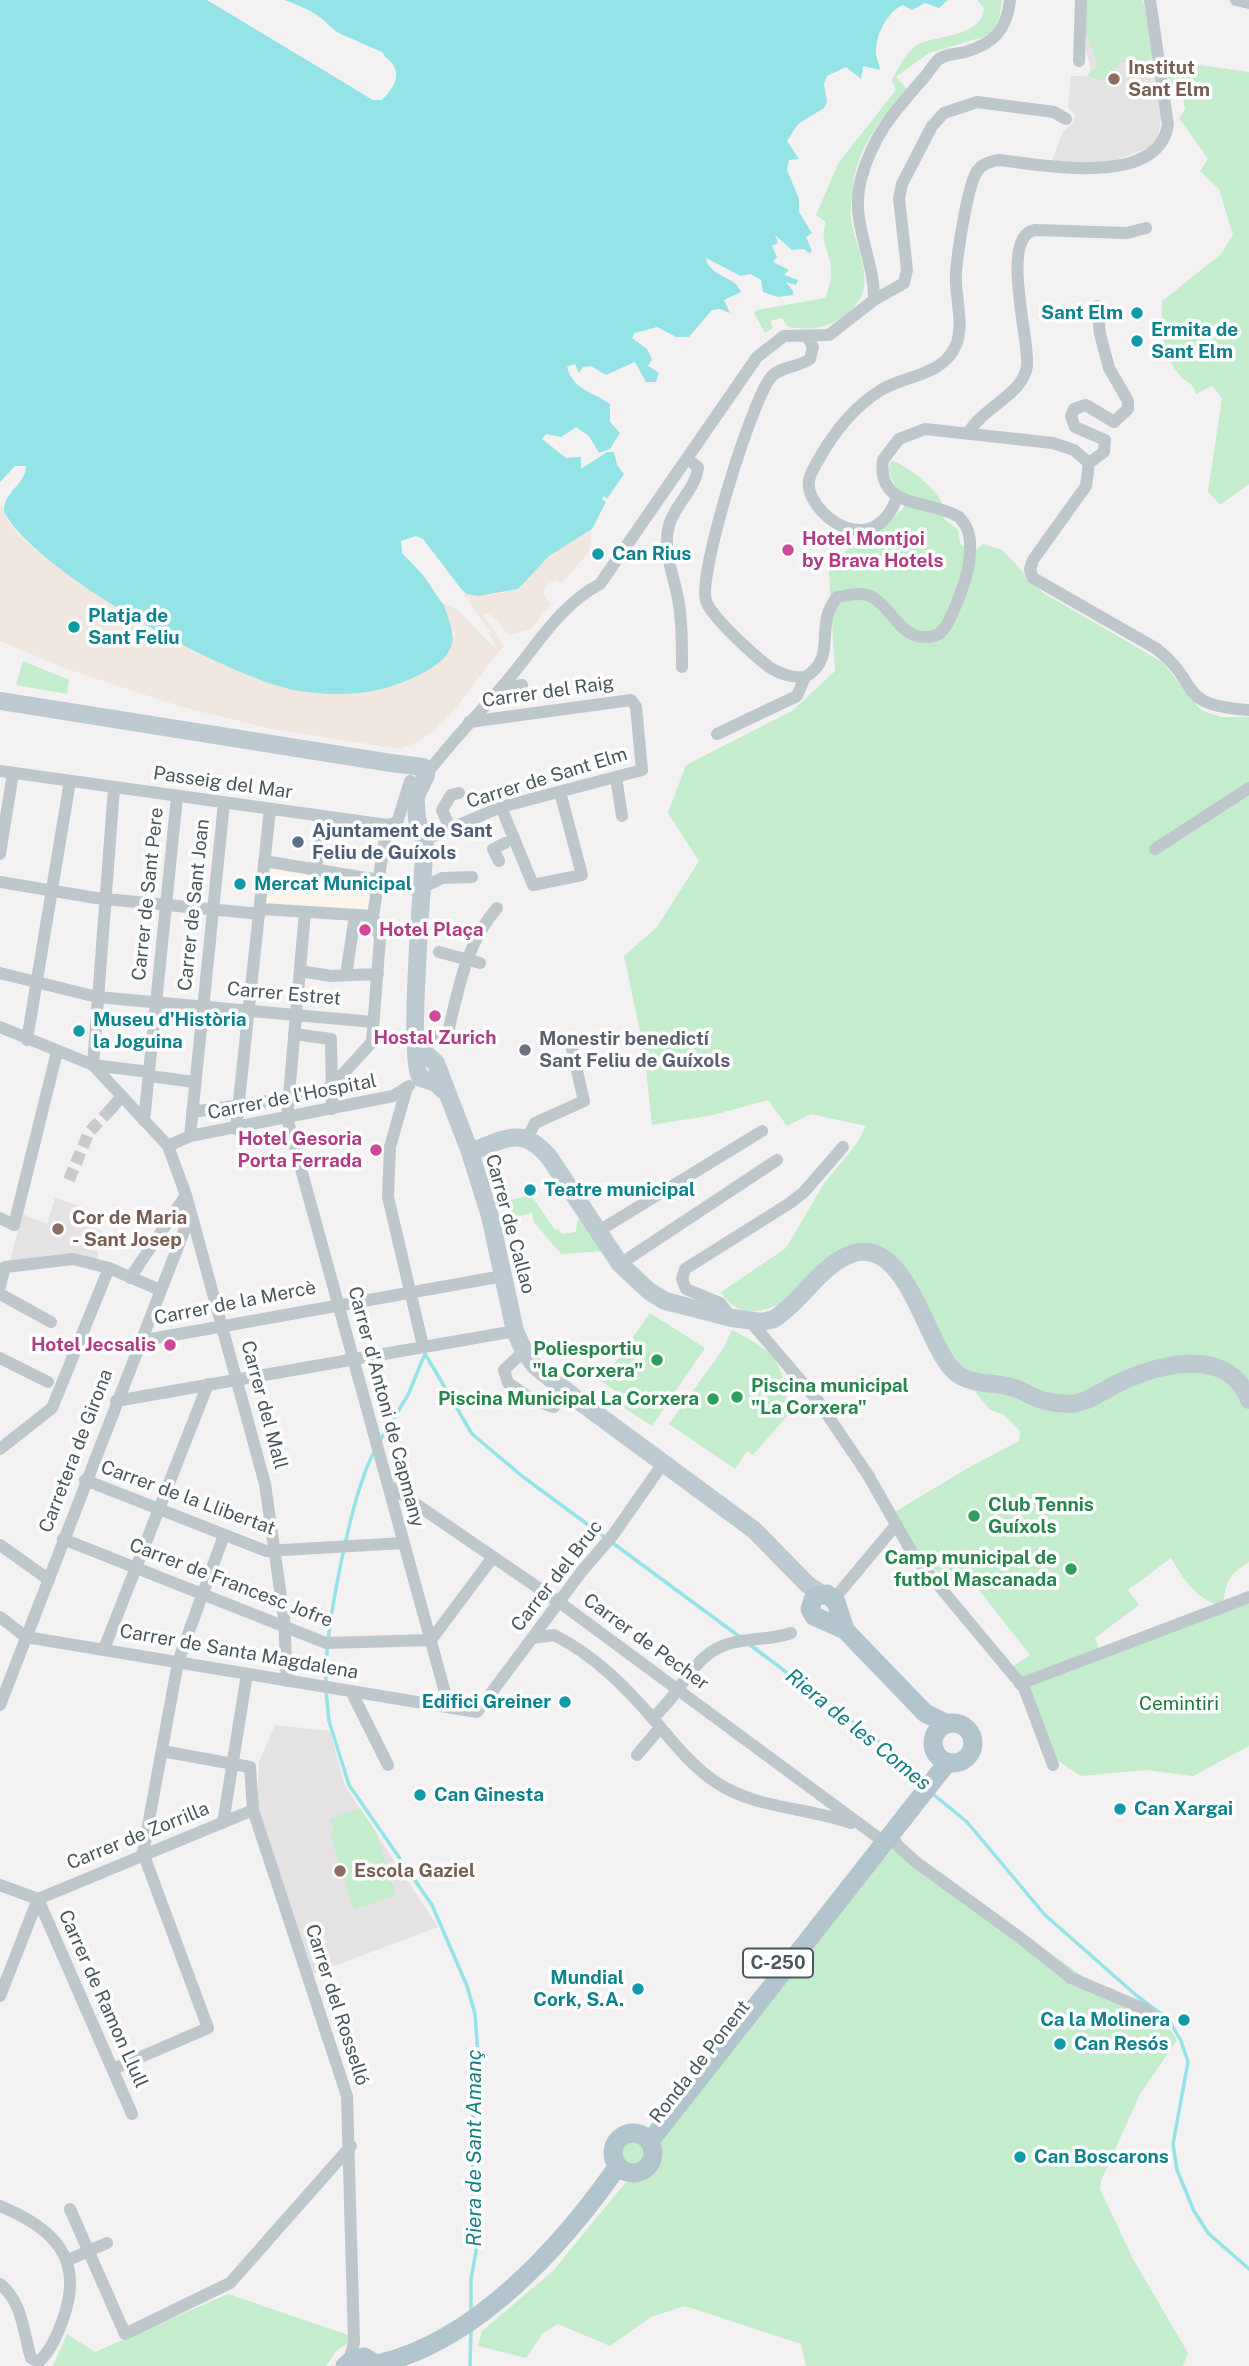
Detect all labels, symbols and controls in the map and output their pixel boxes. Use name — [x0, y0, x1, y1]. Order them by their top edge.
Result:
place label: Institut Sant Elm — [1128, 57, 1210, 101]
marker: Institut Sant Elm — [1106, 71, 1122, 87]
place label: Sant Elm — [1041, 302, 1123, 324]
marker: Sant Elm — [1129, 305, 1145, 321]
place label: Ermita de Sant Elm — [1151, 319, 1238, 363]
marker: Ermita de Sant Elm — [1129, 333, 1145, 349]
place label: Hotel Montjoi by Brava Hotels — [802, 528, 944, 572]
marker: Hotel Montjoi by Brava Hotels — [780, 542, 796, 558]
place label: Can Rius — [612, 543, 691, 565]
marker: Can Rius — [590, 546, 606, 562]
place label: Platja de Sant Feliu — [88, 605, 180, 649]
marker: Platja de Sant Feliu — [66, 619, 82, 635]
street label: Carrer del Raig — [481, 671, 615, 713]
street label: Carrer de Sant Elm — [464, 743, 630, 813]
street label: Passeig del Mar — [152, 762, 294, 804]
street label: Carrer de Sant Pere — [128, 806, 168, 982]
street label: Carrer de Sant Joan — [174, 818, 214, 992]
place label: Ajuntament de Sant Feliu de Guíxols — [312, 820, 493, 864]
marker: Ajuntament de Sant Feliu de Guíxols — [290, 834, 306, 850]
place label: Mercat Municipal — [254, 873, 412, 895]
marker: Mercat Municipal — [232, 876, 248, 892]
place label: Hotel Plaça — [379, 919, 483, 941]
marker: Hotel Plaça — [357, 922, 373, 938]
street label: Carrer Estret — [226, 978, 342, 1010]
marker: Hostal Zurich — [427, 1008, 443, 1024]
place label: Museu d'Història la Joguina — [93, 1009, 246, 1053]
marker: Museu d'Història la Joguina — [71, 1023, 87, 1039]
place label: Hostal Zurich — [374, 1027, 496, 1049]
place label: Monestir benedictí Sant Feliu de Guíxols — [539, 1028, 730, 1072]
marker: Monestir benedictí Sant Feliu de Guíxols — [517, 1042, 533, 1058]
street label: Carrer de l'Hospital — [206, 1069, 378, 1125]
place label: Hotel Gesoria Porta Ferrada — [238, 1128, 362, 1172]
marker: Hotel Gesoria Porta Ferrada — [368, 1142, 384, 1158]
street label: Carrer de Callao — [480, 1152, 540, 1296]
place label: Teatre municipal — [544, 1179, 695, 1201]
marker: Teatre municipal — [522, 1182, 538, 1198]
place label: Cor de Maria - Sant Josep — [72, 1207, 187, 1251]
marker: Cor de Maria - Sant Josep — [50, 1221, 66, 1237]
street label: Carrer de la Mercè — [152, 1276, 318, 1330]
street label: Carrer d'Antoni de Capmany — [343, 1284, 429, 1530]
place label: Hotel Jecsalis — [31, 1334, 156, 1356]
marker: Hotel Jecsalis — [162, 1337, 178, 1353]
street label: Carrer del Mall — [236, 1338, 292, 1472]
place label: Poliesportiu "la Corxera" — [533, 1338, 643, 1382]
marker: Poliesportiu "la Corxera" — [649, 1352, 665, 1368]
street label: Carretera de Girona — [34, 1366, 118, 1536]
place label: Piscina municipal "La Corxera" — [751, 1375, 909, 1419]
place label: Piscina Municipal La Corxera — [438, 1388, 699, 1410]
marker: Piscina municipal "La Corxera" — [729, 1389, 745, 1405]
marker: Piscina Municipal La Corxera — [705, 1391, 721, 1407]
street label: Carrer de la Llibertat — [98, 1456, 278, 1540]
place label: Club Tennis Guíxols — [988, 1494, 1094, 1538]
marker: Club Tennis Guíxols — [966, 1508, 982, 1524]
street label: Carrer del Bruc — [506, 1516, 608, 1636]
street label: Carrer de Francesc Jofre — [126, 1534, 336, 1632]
place label: Camp municipal de futbol Mascanada — [885, 1547, 1057, 1591]
marker: Camp municipal de futbol Mascanada — [1063, 1561, 1079, 1577]
street label: Carrer de Pecher — [579, 1589, 713, 1695]
street label: Carrer de Santa Magdalena — [118, 1620, 360, 1684]
water label: Riera de les Comes — [780, 1664, 936, 1796]
place label: Edifici Greiner — [422, 1691, 551, 1713]
park label: Cemintiri — [1139, 1693, 1219, 1715]
marker: Edifici Greiner — [557, 1694, 573, 1710]
place label: Can Ginesta — [434, 1784, 544, 1806]
marker: Can Ginesta — [412, 1787, 428, 1803]
street label: Carrer de Zorrilla — [63, 1797, 213, 1875]
place label: Can Xargai — [1134, 1798, 1233, 1820]
marker: Can Xargai — [1112, 1801, 1128, 1817]
place label: Escola Gaziel — [354, 1860, 475, 1882]
marker: Escola Gaziel — [332, 1863, 348, 1879]
street label: Carrer de Ramon Llull — [53, 1906, 153, 2092]
street label: Carrer del Rosselló — [300, 1922, 374, 2088]
road number: C-250 — [743, 1949, 813, 1978]
place label: Mundial Cork, S.A. — [533, 1967, 624, 2011]
marker: Mundial Cork, S.A. — [630, 1981, 646, 1997]
street label: Ronda de Ponent — [645, 1996, 755, 2128]
place label: Ca la Molinera — [1040, 2009, 1170, 2031]
marker: Ca la Molinera — [1176, 2012, 1192, 2028]
place label: Can Resós — [1074, 2033, 1168, 2055]
marker: Can Resós — [1052, 2036, 1068, 2052]
water label: Riera de Sant Amanç — [462, 2049, 488, 2247]
place label: Can Boscarons — [1034, 2146, 1169, 2168]
marker: Can Boscarons — [1012, 2149, 1028, 2165]

